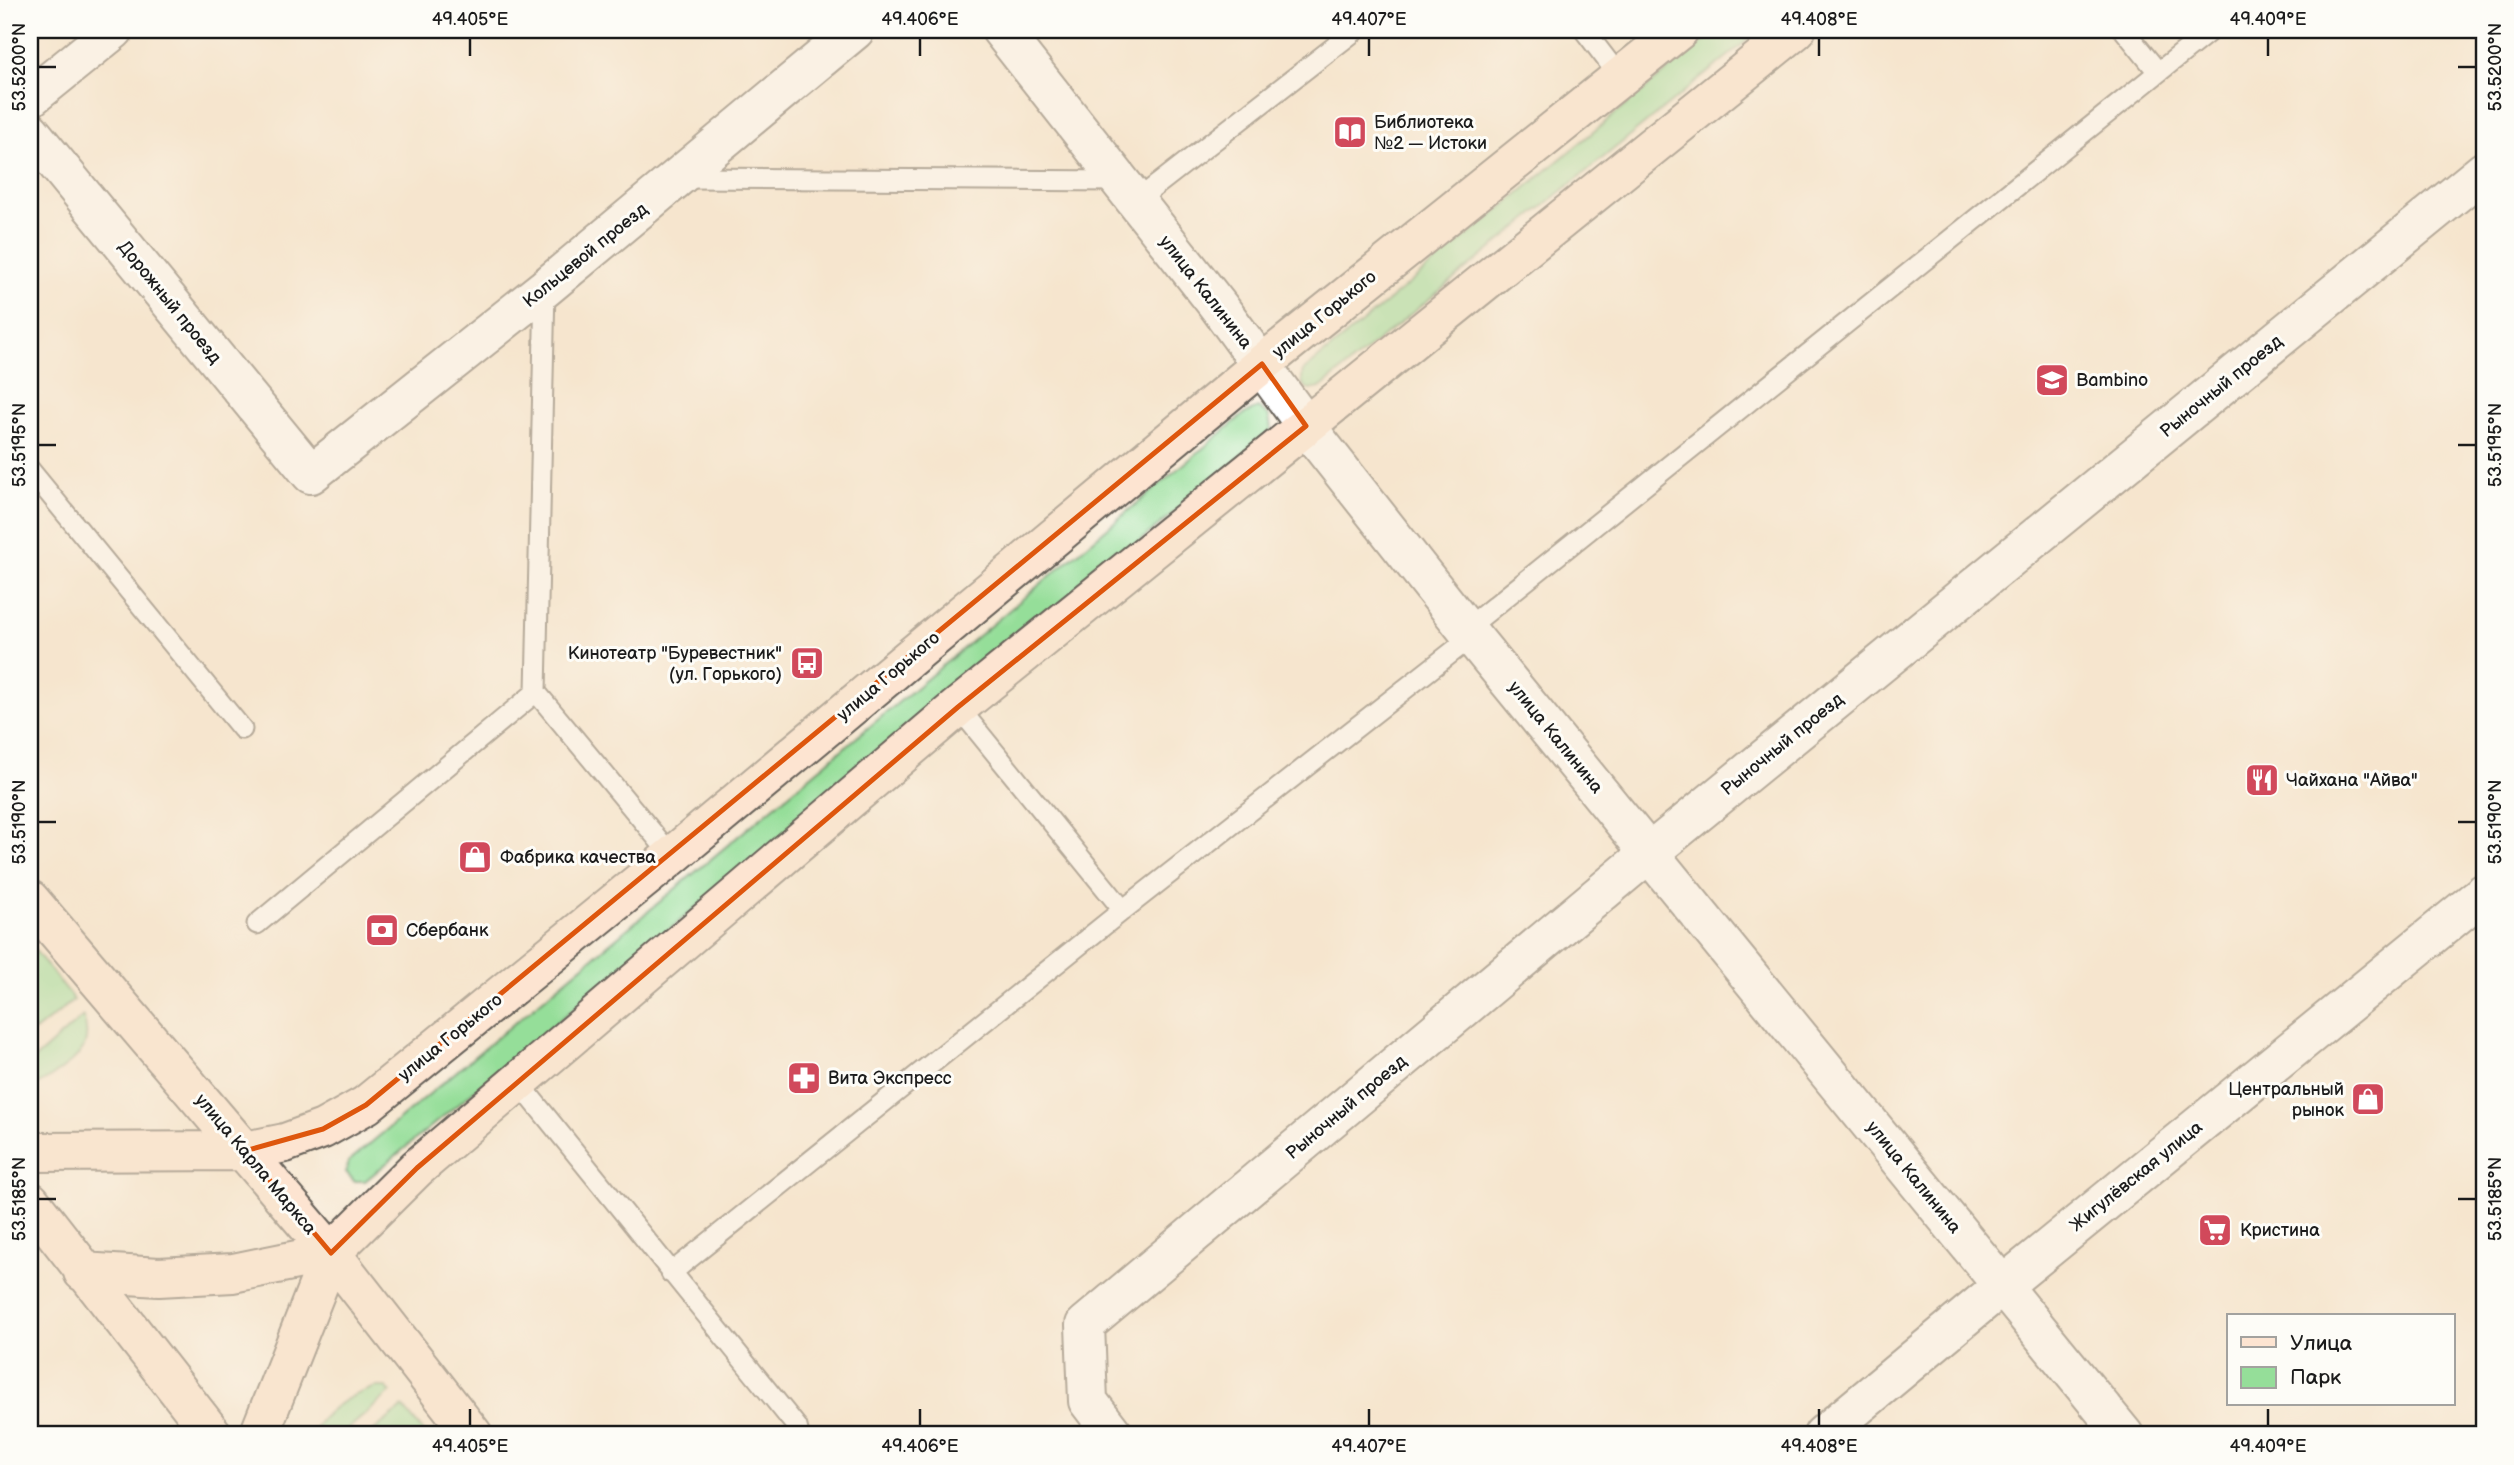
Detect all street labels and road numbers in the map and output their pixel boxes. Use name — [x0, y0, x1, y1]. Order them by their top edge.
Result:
street label: Кольцевой проезд — [519, 199, 652, 312]
street label: улица Калинина — [1155, 231, 1257, 354]
street label: Дорожный проезд — [114, 237, 226, 368]
street label: улица Горького — [1268, 266, 1381, 363]
street label: Рыночный проезд — [2156, 331, 2287, 442]
street label: улица Горького — [833, 627, 944, 725]
street label: улица Калинина — [1504, 677, 1607, 798]
street label: Рыночный проезд — [1717, 689, 1848, 800]
street label: улица Горького — [394, 989, 507, 1086]
street label: Рыночный проезд — [1282, 1051, 1411, 1164]
street label: улица Карла Маркса — [191, 1090, 321, 1239]
street label: Жигулёвская улица — [2066, 1116, 2207, 1236]
street label: улица Калинина — [1862, 1117, 1965, 1238]

